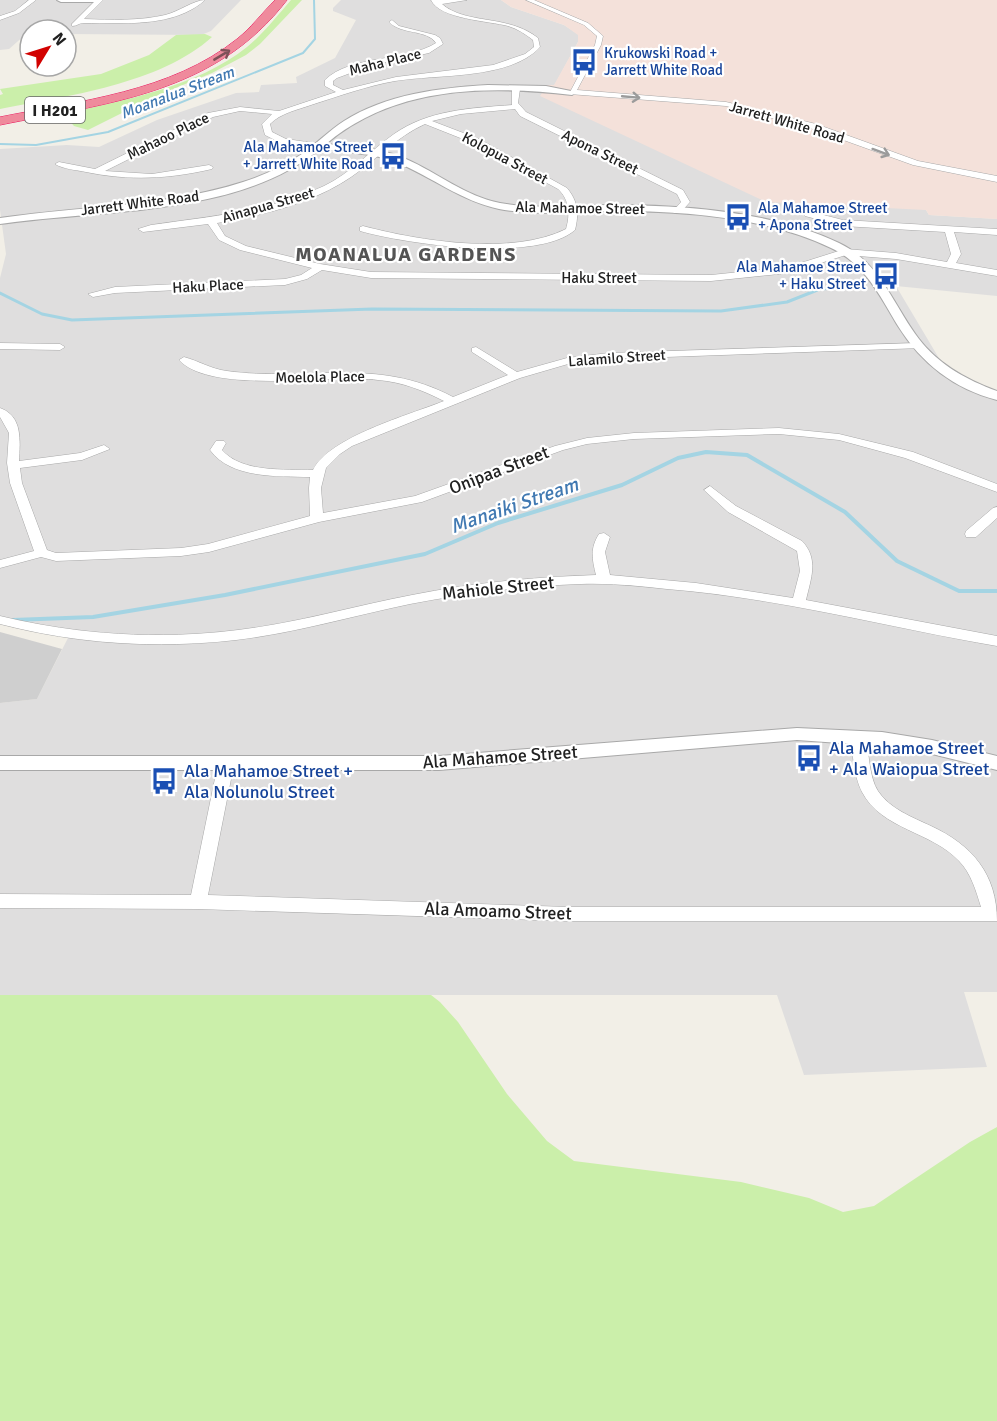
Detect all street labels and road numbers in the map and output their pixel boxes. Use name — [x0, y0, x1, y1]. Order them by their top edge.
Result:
street label: Maha Place — [347, 44, 423, 80]
road number: I H201 — [25, 97, 85, 123]
street label: Jarrett White Road — [727, 97, 847, 147]
street label: Mahaoo Place — [124, 108, 212, 164]
street label: Apona Street — [559, 126, 641, 178]
street label: Kolopua Street — [459, 128, 551, 188]
street label: Ainapua Street — [220, 183, 316, 227]
street label: Jarrett White Road — [80, 187, 200, 219]
street label: Ala Mahamoe Street — [515, 198, 645, 218]
street label: Haku Street — [561, 269, 637, 287]
street label: Haku Place — [172, 275, 244, 297]
street label: Lalamilo Street — [568, 346, 666, 370]
street label: Moelola Place — [275, 367, 365, 387]
street label: Onipaa Street — [446, 441, 552, 499]
street label: Mahiole Street — [441, 571, 555, 605]
street label: Ala Mahamoe Street — [422, 741, 578, 773]
street label: Ala Amoamo Street — [424, 897, 572, 925]

